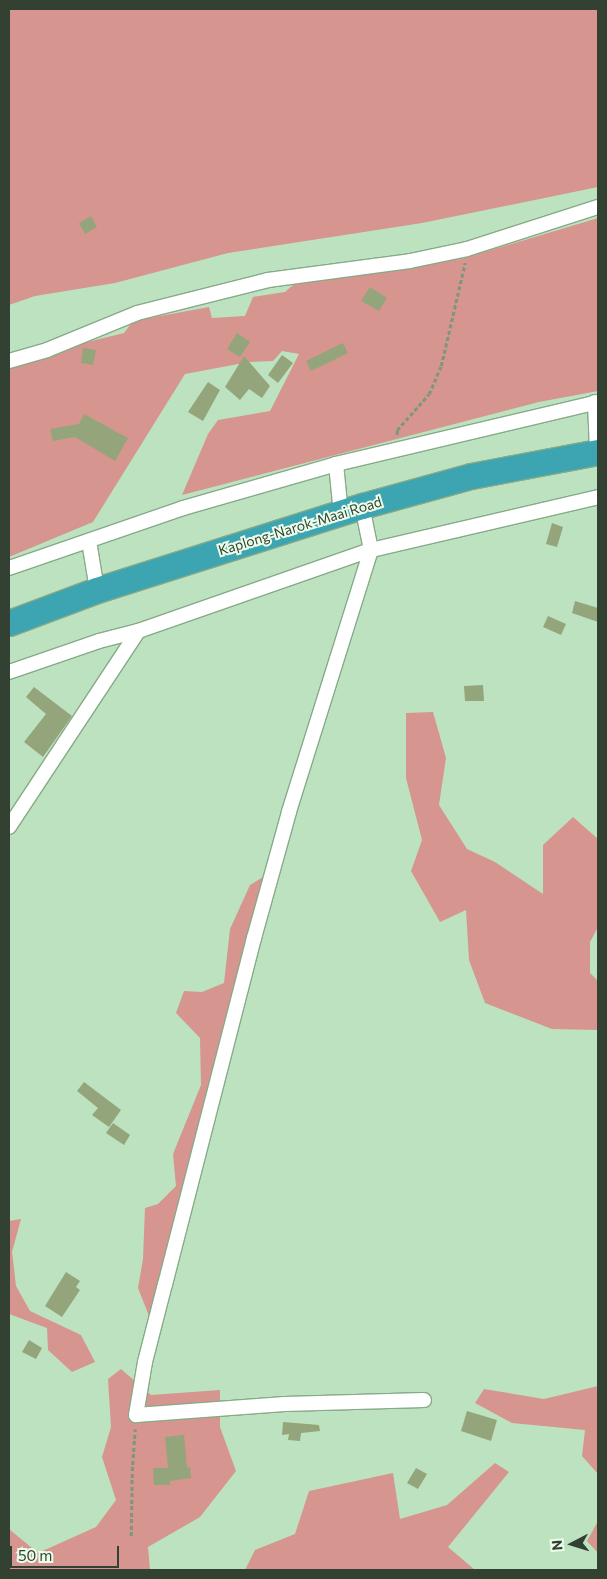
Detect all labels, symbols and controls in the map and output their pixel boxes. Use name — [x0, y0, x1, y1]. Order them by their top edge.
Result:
street label: Kaplong-Narok-Maai Road — [216, 493, 384, 559]
north arrow — [547, 1519, 597, 1569]
scale bar — [12, 1536, 121, 1568]
text: N — [548, 1539, 565, 1551]
text: 50 m — [18, 1546, 52, 1564]

